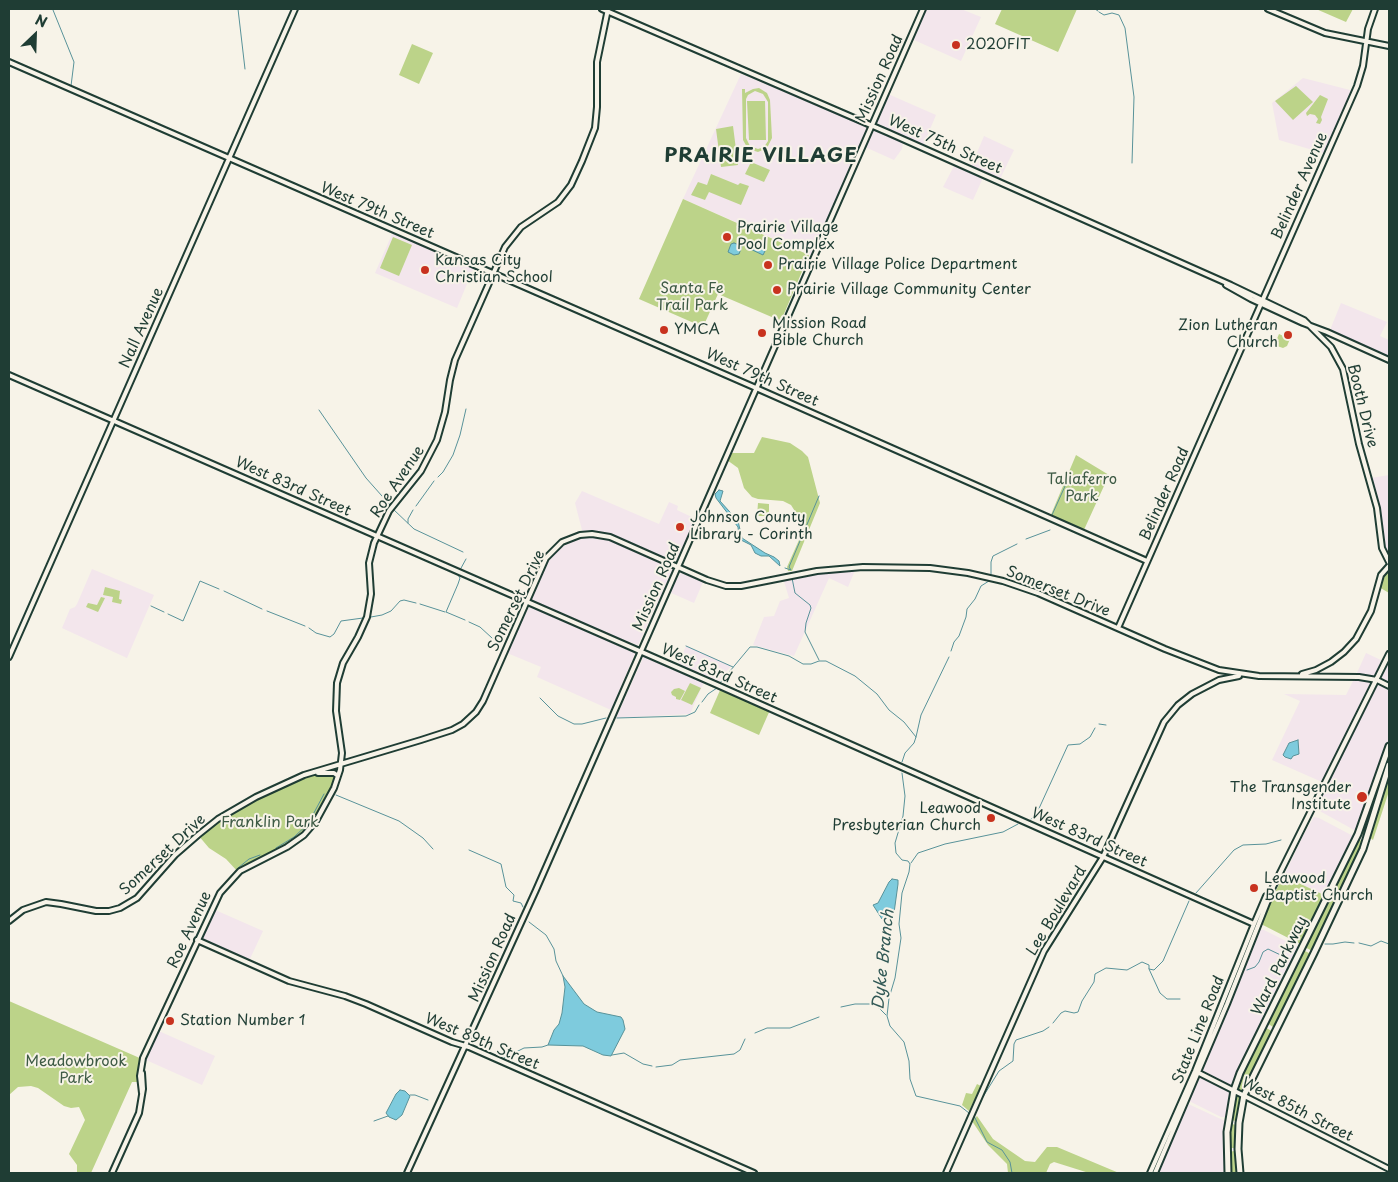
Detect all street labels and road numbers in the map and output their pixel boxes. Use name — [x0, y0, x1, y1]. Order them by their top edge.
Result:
street label: Mission Road — [853, 32, 907, 126]
street label: West 75th Street — [885, 112, 1005, 178]
street label: Belinder Avenue — [1268, 130, 1332, 242]
street label: West 79th Street — [318, 179, 436, 243]
street label: Nall Avenue — [116, 285, 168, 371]
street label: West 79th Street — [703, 345, 821, 411]
street label: Booth Drive — [1343, 362, 1381, 450]
street label: Roe Avenue — [367, 443, 429, 521]
street label: Belinder Road — [1136, 445, 1194, 543]
street label: West 83rd Street — [232, 453, 354, 521]
street label: Mission Road — [630, 540, 684, 634]
street label: Somerset Drive — [485, 547, 549, 655]
street label: Somerset Drive — [1003, 563, 1113, 621]
street label: West 83rd Street — [658, 640, 780, 708]
street label: West 83rd Street — [1028, 804, 1150, 872]
street label: Somerset Drive — [116, 811, 210, 899]
street label: Lee Boulevard — [1023, 863, 1091, 959]
street label: Roe Avenue — [164, 889, 216, 971]
street label: Mission Road — [466, 911, 520, 1005]
street label: Ward Parkway — [1248, 914, 1312, 1018]
street label: State Line Road — [1169, 973, 1229, 1087]
street label: West 89th Street — [422, 1010, 542, 1074]
street label: West 85th Street — [1238, 1074, 1356, 1146]

